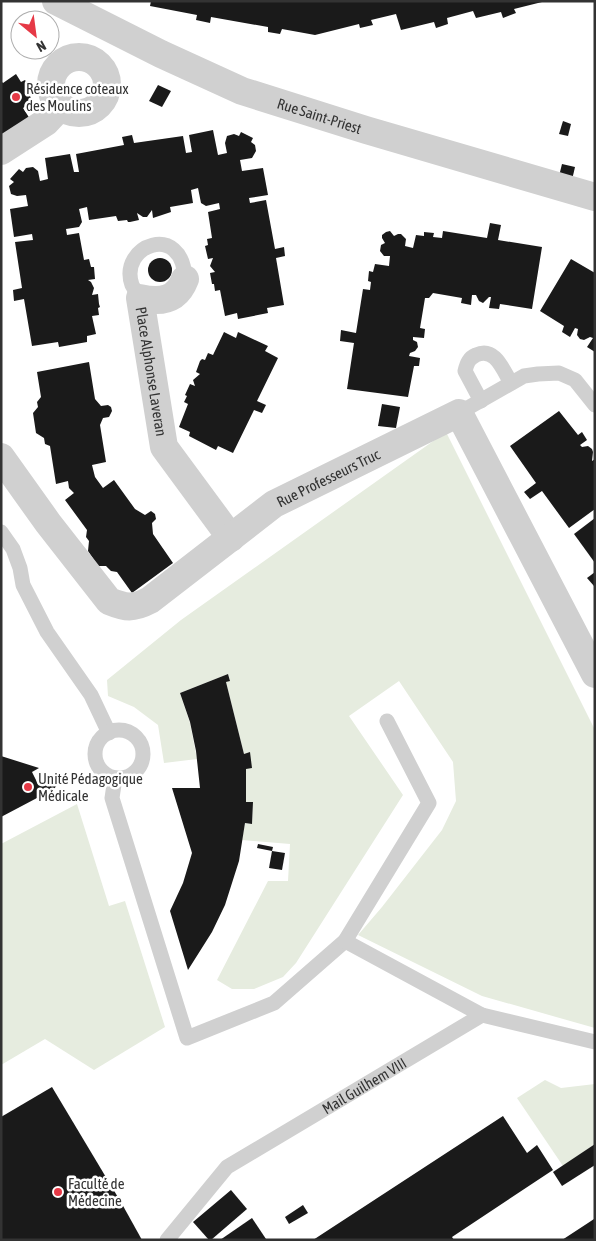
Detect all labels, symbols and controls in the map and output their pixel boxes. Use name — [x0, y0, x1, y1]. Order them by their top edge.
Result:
north arrow — [10, 10, 60, 60]
text: N — [34, 37, 49, 55]
place label: Résidence coteaux des Moulins — [26, 80, 129, 114]
marker: Résidence coteaux des Moulins — [10, 91, 22, 103]
street label: Rue Saint-Priest — [275, 94, 364, 137]
street label: Place Alphonse Laveran — [133, 305, 171, 437]
street label: Rue Professeurs Truc — [274, 445, 383, 510]
place label: Unité Pédagogique Médicale — [38, 770, 143, 804]
marker: Unité Pédagogique Médicale — [22, 781, 34, 793]
street label: Mail Guilhem VIII — [319, 1054, 409, 1117]
place label: Faculté de Médecine — [68, 1175, 125, 1209]
marker: Faculté de Médecine — [52, 1186, 64, 1198]

